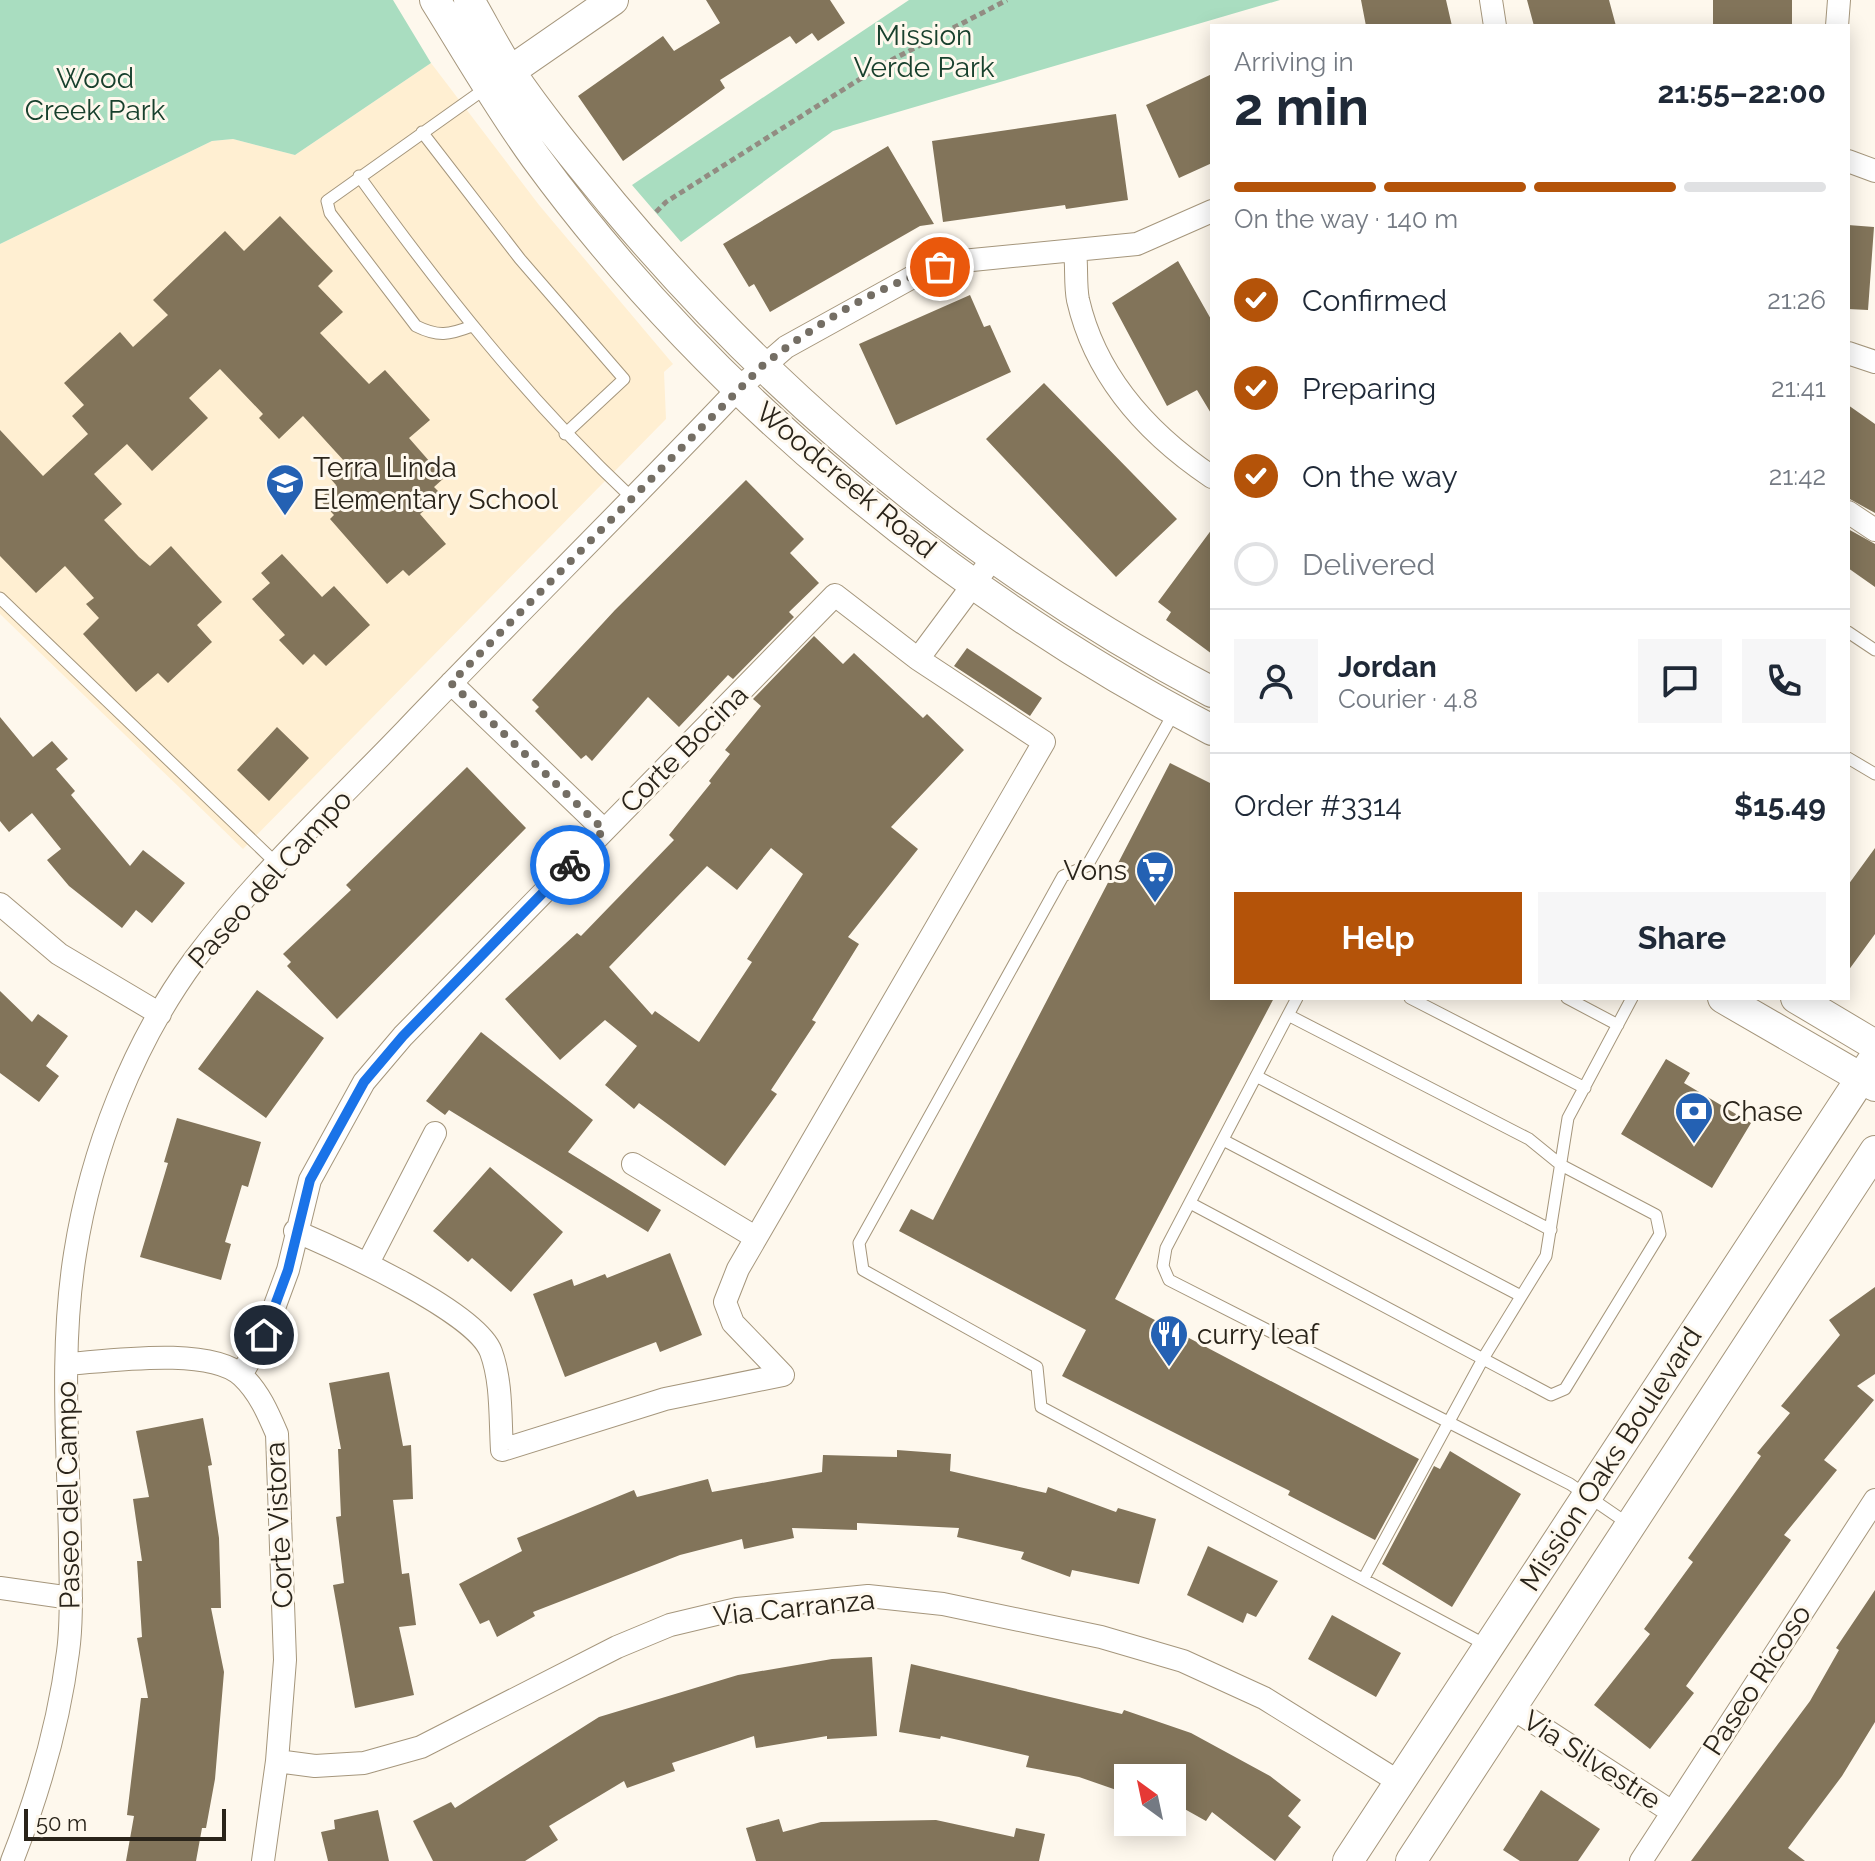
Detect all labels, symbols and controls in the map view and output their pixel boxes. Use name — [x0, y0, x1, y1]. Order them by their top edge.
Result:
park label: Mission Verde Park — [853, 19, 995, 84]
text: Arriving in — [1234, 47, 1354, 77]
park label: Wood Creek Park — [25, 62, 165, 127]
text: 21:55–22:00 — [1657, 75, 1826, 110]
text: 2 min — [1234, 76, 1369, 137]
text: On the way · 140 m — [1234, 204, 1458, 234]
pin — [906, 233, 974, 301]
icon: bag — [918, 245, 962, 289]
icon: check — [1234, 278, 1278, 322]
text: Confirmed — [1302, 283, 1447, 318]
text: 21:26 — [1767, 285, 1826, 315]
icon: check — [1234, 366, 1278, 410]
text: Preparing — [1302, 371, 1436, 406]
text: 21:41 — [1771, 373, 1826, 403]
street label: Woodcreek Road — [749, 395, 943, 565]
place label: Terra Linda Elementary School — [313, 451, 558, 516]
icon: check — [1234, 454, 1278, 498]
text: On the way — [1302, 459, 1458, 494]
text: 21:42 — [1769, 461, 1826, 491]
school or university icon: Terra Linda Elementary School — [264, 462, 306, 517]
text: Delivered — [1302, 547, 1435, 582]
button: person — [1234, 639, 1318, 723]
button: chat — [1638, 639, 1722, 723]
button: phone — [1742, 639, 1826, 723]
text: Jordan — [1338, 649, 1437, 684]
street label: Corte Bocina — [613, 678, 755, 820]
text: Courier · 4.8 — [1338, 684, 1478, 714]
street label: Paseo del Campo — [181, 783, 359, 975]
text: Order #3314 — [1234, 788, 1402, 823]
text: $15.49 — [1734, 788, 1826, 823]
courier — [530, 825, 610, 905]
icon: bike — [548, 843, 592, 887]
supermarket icon: Vons — [1134, 849, 1176, 904]
place label: Vons — [1063, 854, 1127, 887]
button: Help — [1234, 892, 1522, 984]
button: Share — [1538, 892, 1826, 984]
bank icon: Chase — [1673, 1090, 1715, 1145]
place label: Chase — [1722, 1095, 1803, 1128]
pin — [230, 1301, 298, 1369]
icon: home — [242, 1313, 286, 1357]
restaurant icon: curry leaf — [1148, 1313, 1190, 1368]
place label: curry leaf — [1197, 1318, 1320, 1351]
street label: Mission Oaks Boulevard — [1513, 1321, 1709, 1597]
street label: Paseo del Campo — [50, 1381, 86, 1609]
street label: Corte Vistora — [258, 1441, 300, 1609]
street label: Via Carranza — [712, 1583, 876, 1633]
street label: Paseo Ricoso — [1696, 1599, 1818, 1761]
street label: Via Silvestre — [1517, 1703, 1667, 1817]
north arrow — [1114, 1764, 1186, 1836]
map controls — [1114, 1764, 1186, 1836]
scale bar — [24, 1805, 226, 1841]
text: 50 m — [36, 1810, 87, 1836]

